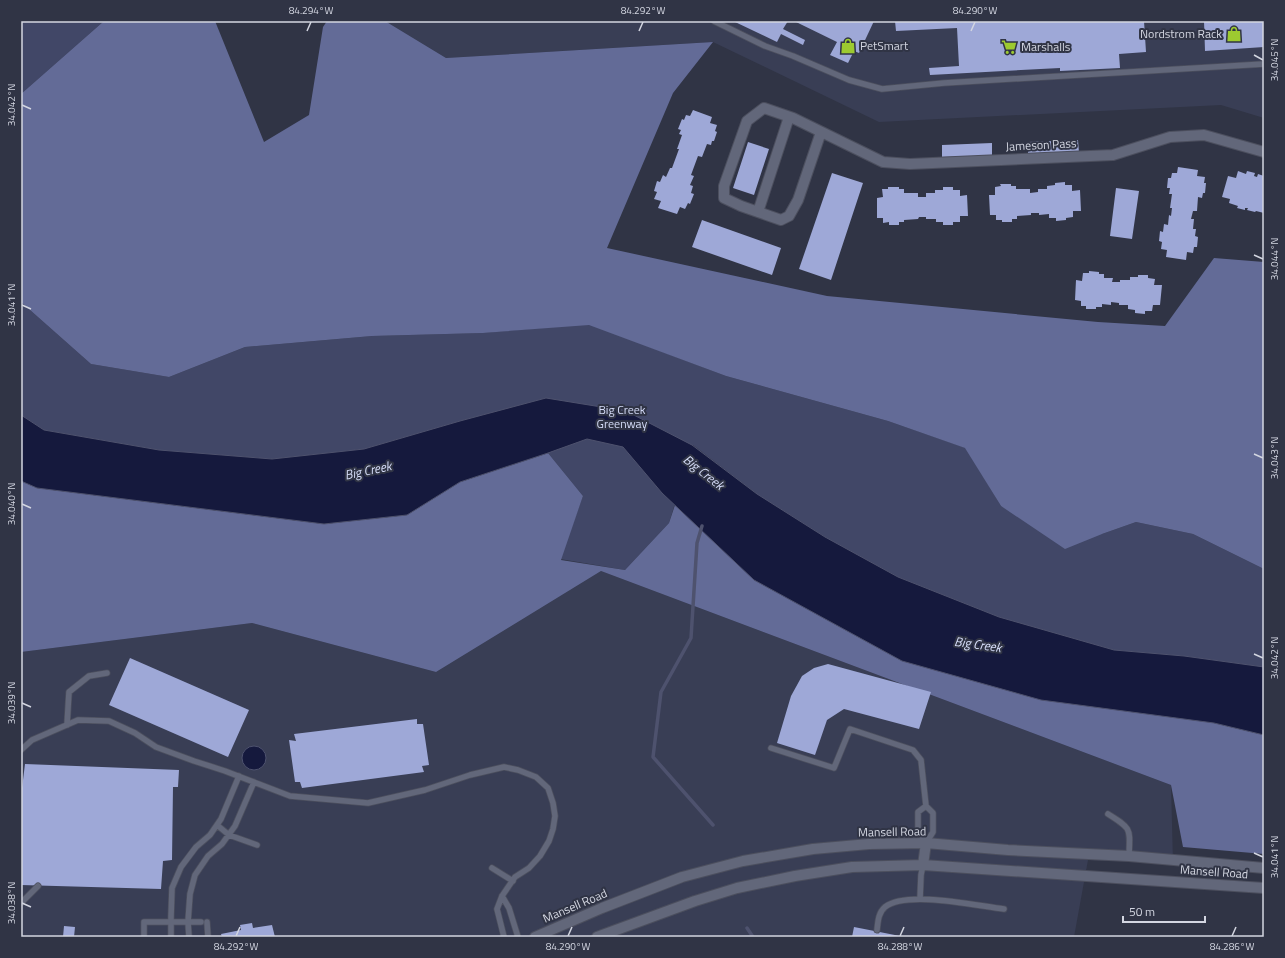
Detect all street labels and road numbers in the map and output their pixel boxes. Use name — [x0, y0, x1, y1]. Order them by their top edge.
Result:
street label: Jameson Pass — [1005, 133, 1077, 156]
street label: Mansell Road — [858, 821, 926, 842]
street label: Mansell Road — [1179, 860, 1249, 883]
street label: Mansell Road — [540, 883, 610, 928]

